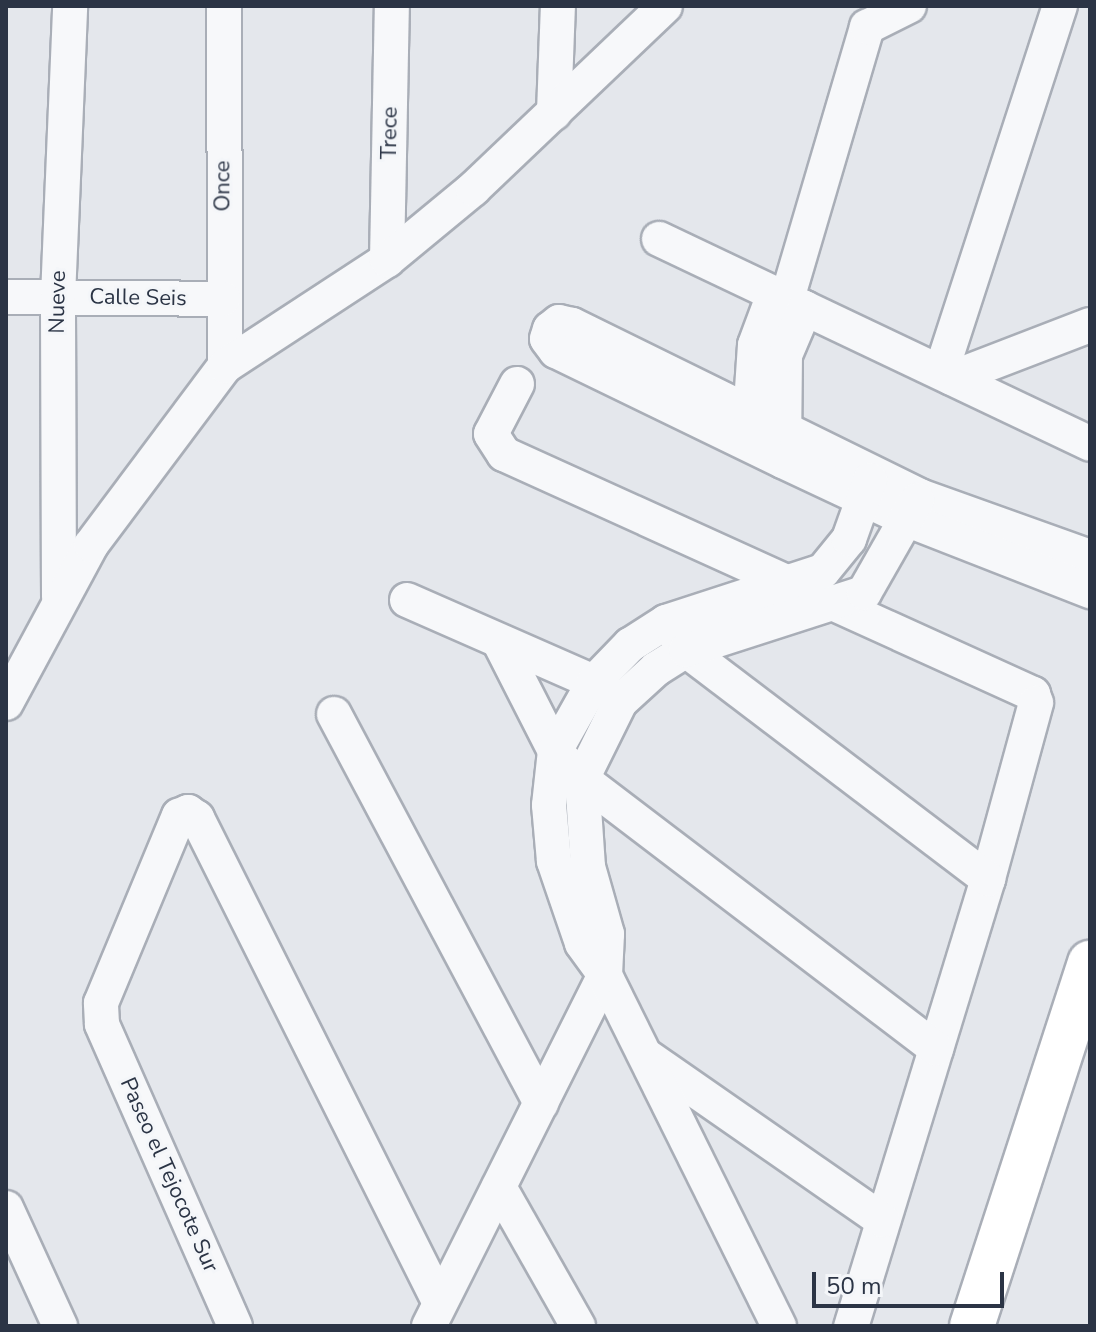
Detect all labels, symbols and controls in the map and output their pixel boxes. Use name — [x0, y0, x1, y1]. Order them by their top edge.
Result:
street label: Trece — [376, 106, 404, 160]
street label: Once — [210, 160, 236, 212]
street label: Nueve — [44, 270, 72, 334]
street label: Calle Seis — [89, 284, 187, 312]
street label: Paseo el Tejocote Sur — [114, 1073, 224, 1277]
scale bar — [816, 1256, 1008, 1306]
text: 50 m — [826, 1270, 882, 1302]

